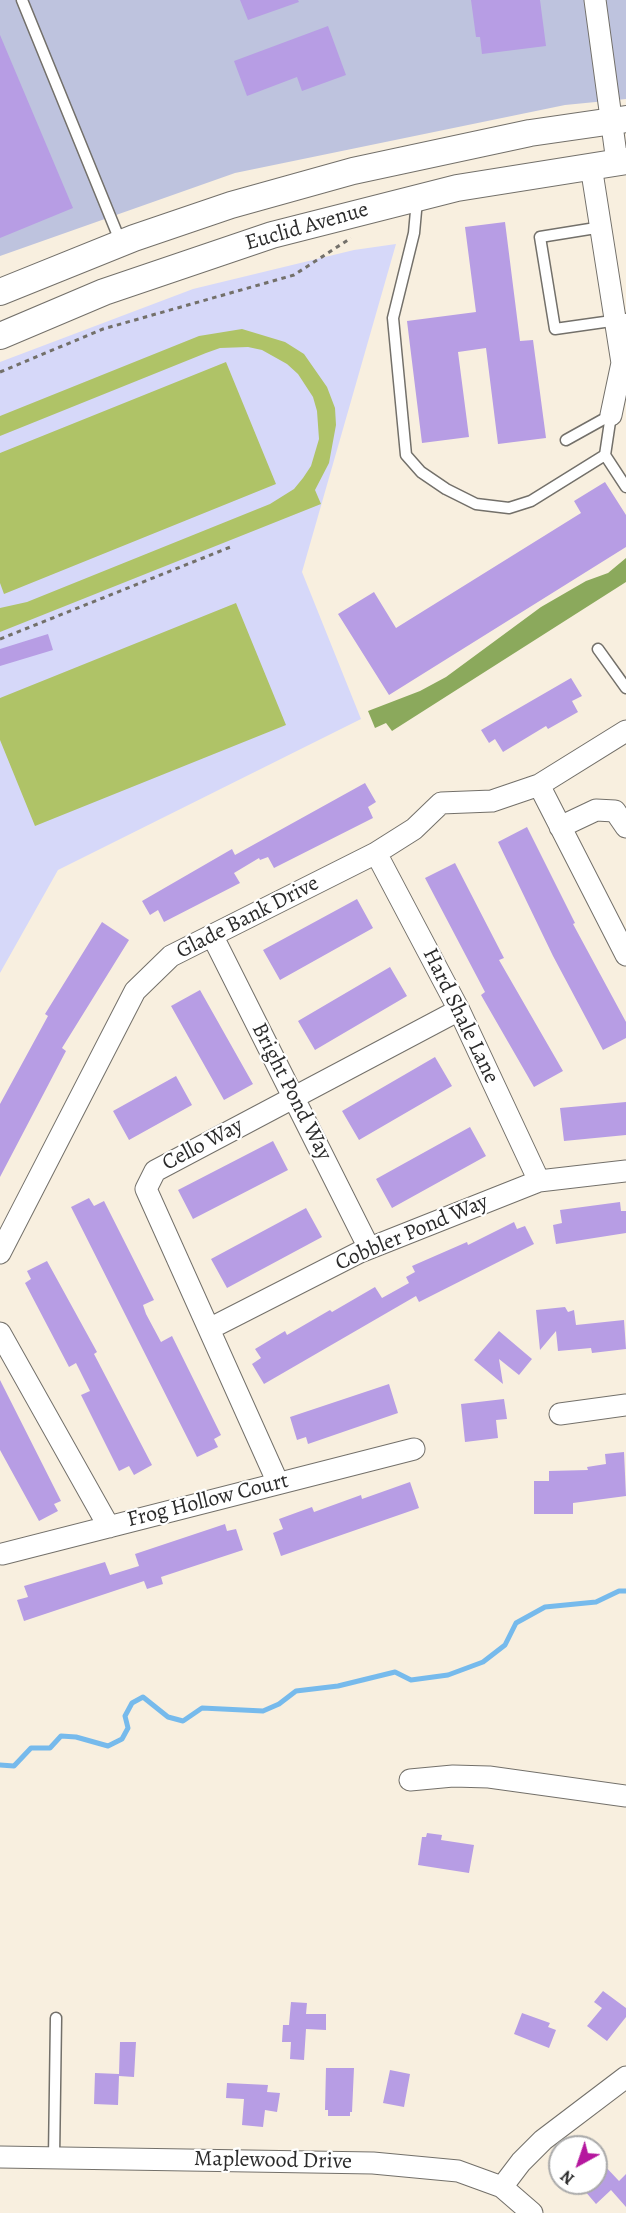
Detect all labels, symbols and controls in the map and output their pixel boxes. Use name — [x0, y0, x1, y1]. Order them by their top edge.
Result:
street label: Euclid Avenue — [242, 197, 372, 257]
street label: Glade Bank Drive — [172, 871, 324, 965]
street label: Hard Shale Lane — [416, 944, 504, 1088]
street label: Bright Pond Way — [245, 1019, 337, 1165]
street label: Cello Way — [158, 1113, 248, 1177]
street label: Cobbler Pond Way — [332, 1189, 492, 1277]
street label: Frog Hollow Court — [124, 1468, 292, 1534]
north arrow — [548, 2135, 608, 2195]
street label: Maplewood Drive — [194, 2146, 352, 2176]
text: N — [556, 2165, 579, 2189]

